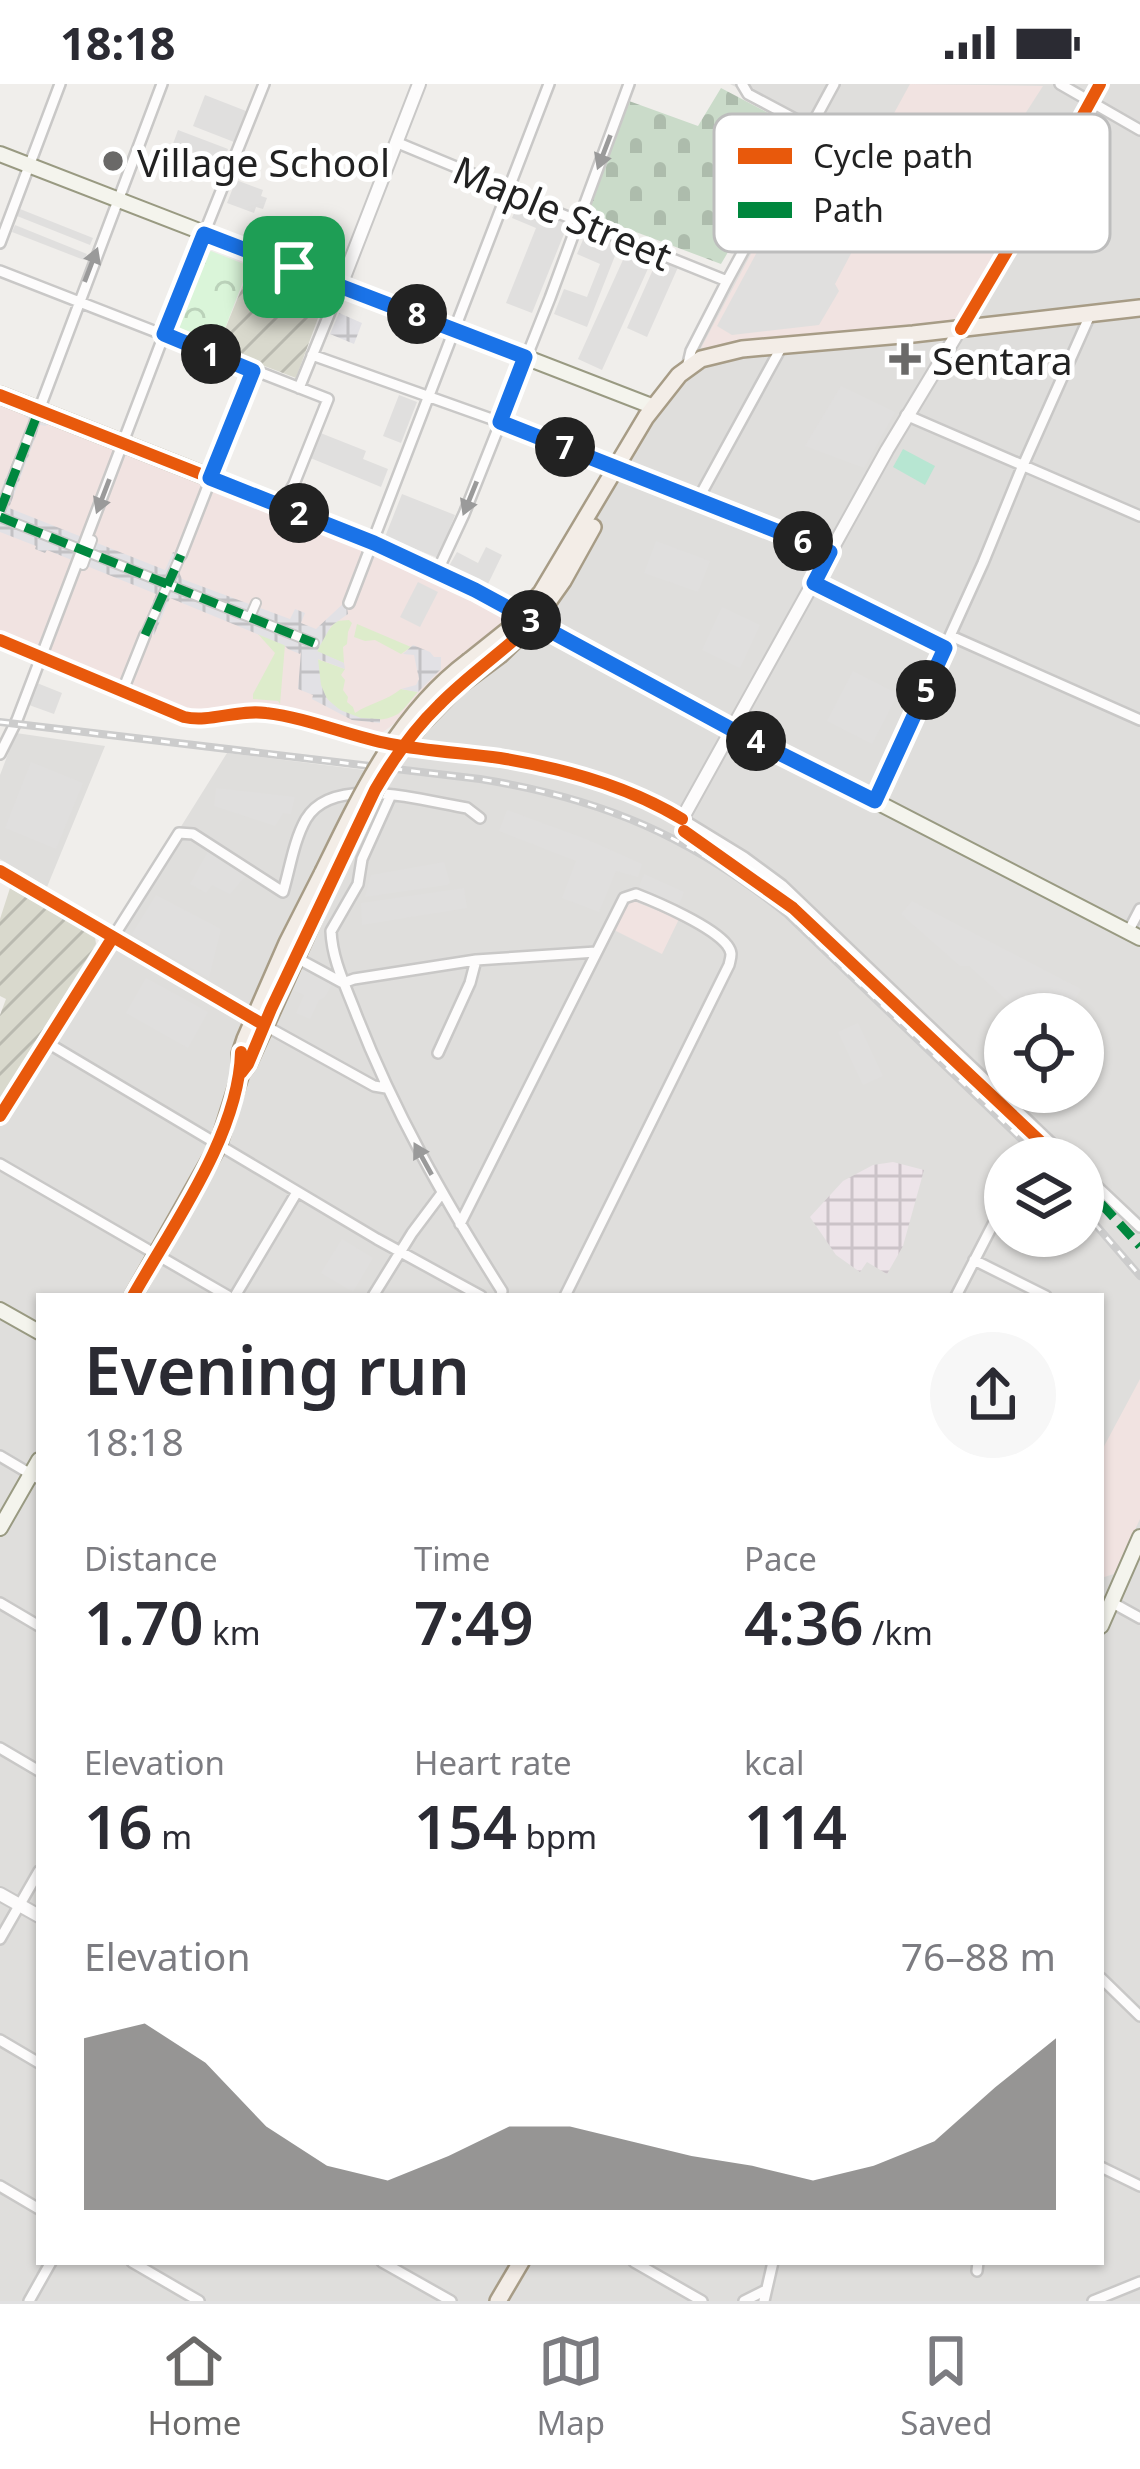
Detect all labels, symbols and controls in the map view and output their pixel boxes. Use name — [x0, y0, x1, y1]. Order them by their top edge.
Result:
text: 18:18 — [60, 12, 176, 73]
legend — [714, 114, 1110, 252]
text: Cycle path — [813, 133, 973, 178]
place label: Village School — [137, 135, 390, 188]
one-way arrow — [593, 135, 612, 171]
street label: Maple Street — [446, 142, 680, 282]
marker: Village School — [100, 148, 126, 174]
text: Path — [813, 187, 884, 232]
pin — [243, 216, 345, 318]
icon: arrive — [261, 234, 327, 300]
one-way arrow — [83, 247, 102, 283]
pin: 8 — [387, 284, 447, 344]
text: 8 — [408, 291, 426, 336]
pin: 1 — [181, 324, 241, 384]
text: 1 — [202, 331, 220, 376]
place label: Sentara — [932, 333, 1073, 386]
marker: Sentara — [889, 343, 921, 375]
pin: 7 — [535, 417, 595, 477]
text: 7 — [556, 424, 574, 469]
one-way arrow — [92, 479, 111, 515]
one-way arrow — [460, 480, 479, 516]
pin: 2 — [269, 483, 329, 543]
text: 2 — [290, 490, 308, 535]
pin: 6 — [773, 511, 833, 571]
text: 6 — [794, 518, 812, 563]
pin: 3 — [501, 590, 561, 650]
text: 3 — [522, 597, 540, 642]
pin: 5 — [896, 660, 956, 720]
text: 5 — [917, 667, 935, 712]
pin: 4 — [726, 711, 786, 771]
text: 4 — [747, 718, 765, 763]
map controls — [984, 993, 1104, 1257]
button: locate — [984, 993, 1104, 1113]
button: layers — [984, 1137, 1104, 1257]
one-way arrow — [413, 1141, 434, 1176]
text: Evening run — [84, 1324, 470, 1414]
button: share — [930, 1332, 1056, 1458]
text: 18:18 — [84, 1414, 184, 1467]
text: Distance — [84, 1536, 218, 1581]
text: Time — [414, 1536, 490, 1581]
text: Pace — [744, 1536, 817, 1581]
text: 1.70 — [84, 1581, 204, 1663]
text: 7:49 — [414, 1581, 534, 1663]
text: 4:36 — [744, 1581, 864, 1663]
text: km — [204, 1610, 261, 1655]
text: /km — [864, 1610, 933, 1655]
text: Elevation — [84, 1740, 225, 1785]
text: Heart rate — [414, 1740, 572, 1785]
text: kcal — [744, 1740, 805, 1785]
text: 16 — [84, 1785, 153, 1867]
text: 154 — [414, 1785, 517, 1867]
text: 114 — [744, 1785, 847, 1867]
text: m — [153, 1814, 192, 1859]
text: bpm — [517, 1814, 597, 1859]
text: Elevation — [84, 1929, 251, 1982]
text: 76–88 m — [901, 1929, 1056, 1982]
tab: Home — [148, 2328, 241, 2445]
tab: Map — [536, 2328, 605, 2445]
tab: Saved — [900, 2328, 992, 2445]

